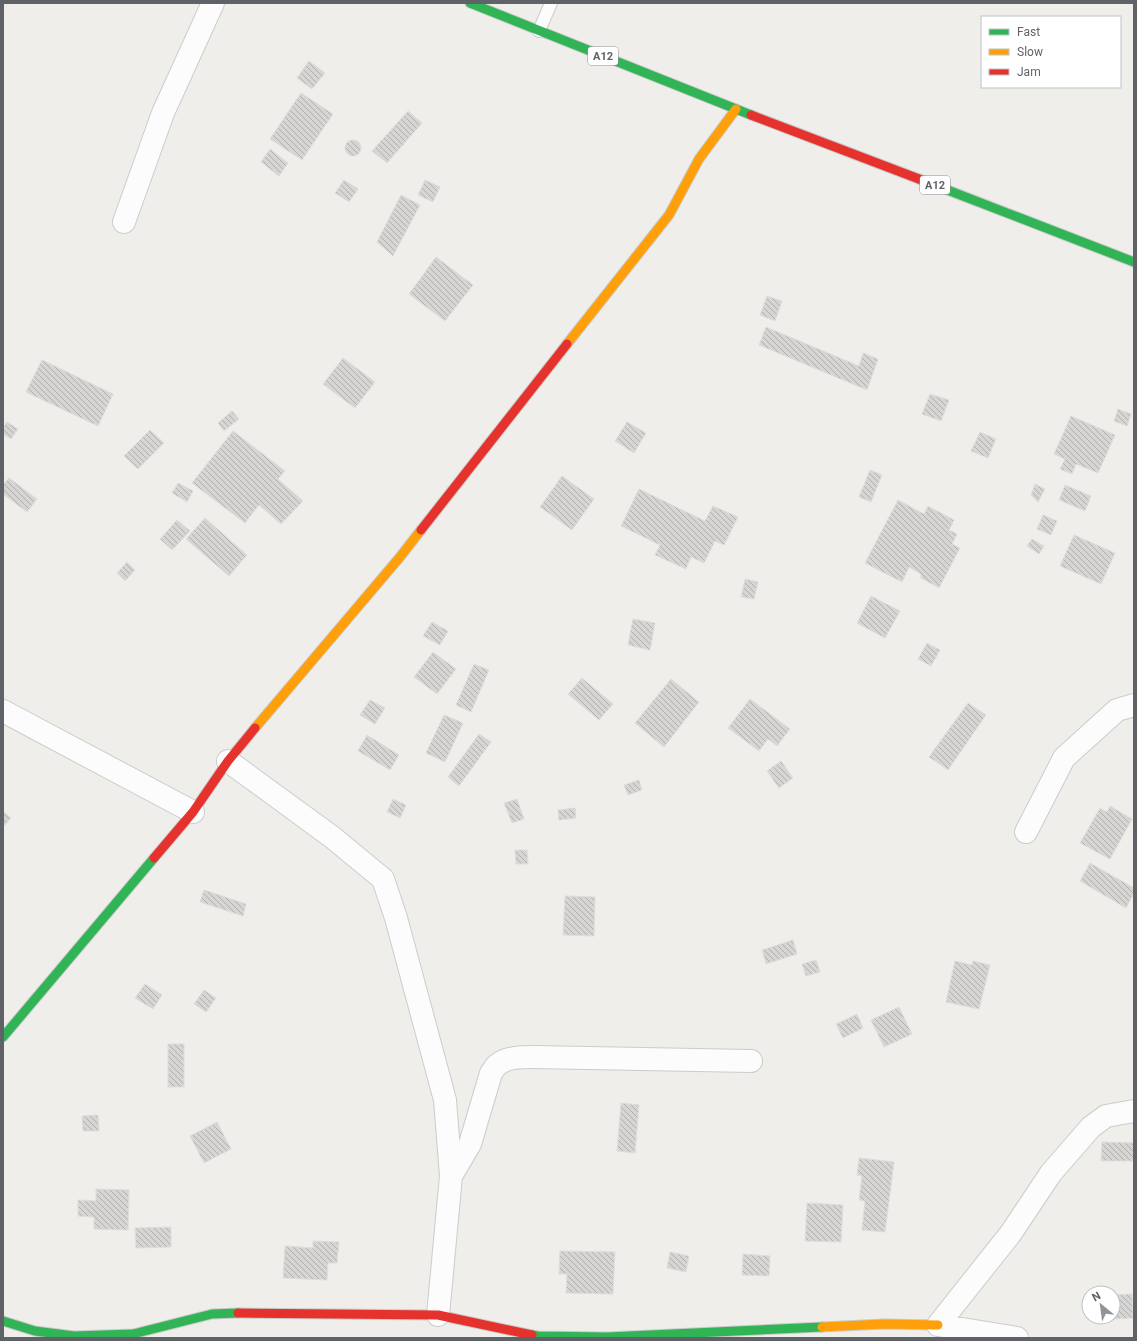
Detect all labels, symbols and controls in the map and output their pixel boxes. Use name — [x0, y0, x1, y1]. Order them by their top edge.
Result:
legend — [981, 16, 1121, 88]
text: Fast — [1017, 25, 1040, 39]
text: Slow — [1017, 45, 1043, 59]
road number: A12 — [588, 47, 618, 65]
text: Jam — [1017, 65, 1041, 79]
road number: A12 — [920, 176, 950, 194]
north arrow — [1081, 1285, 1121, 1325]
text: N — [1090, 1289, 1103, 1304]

